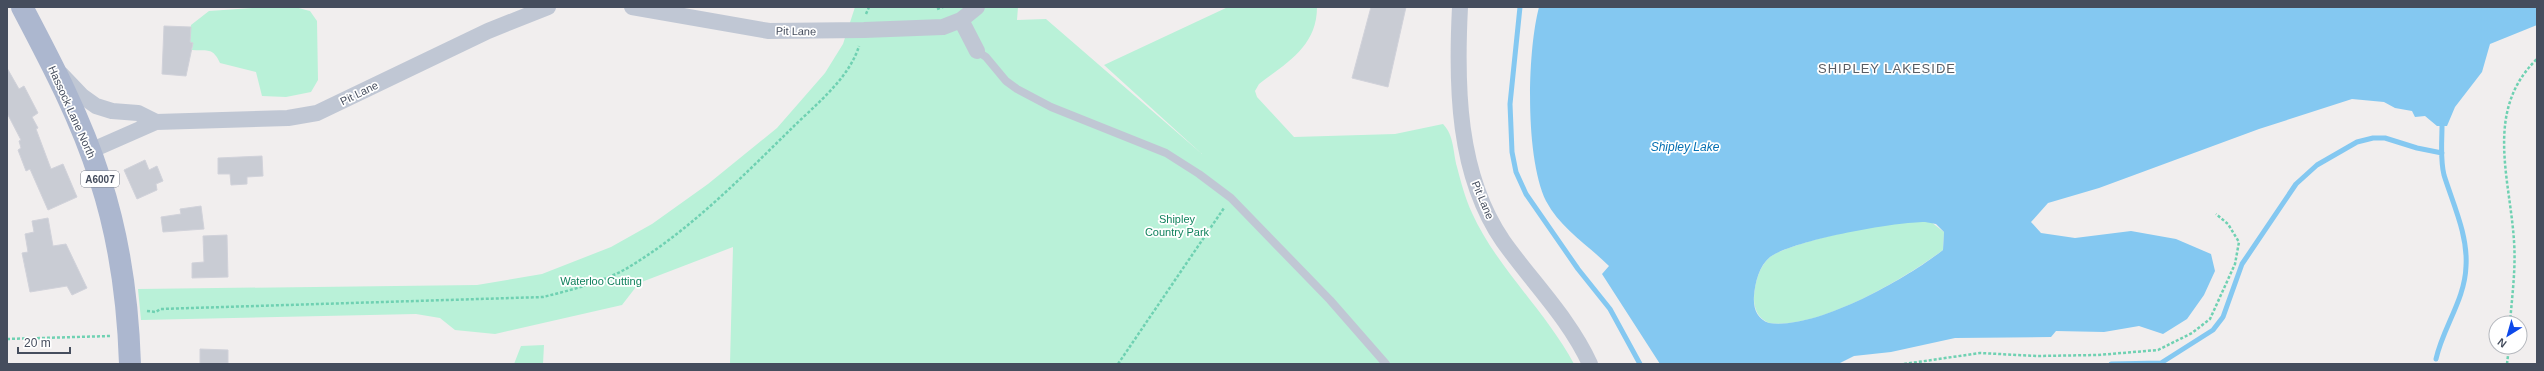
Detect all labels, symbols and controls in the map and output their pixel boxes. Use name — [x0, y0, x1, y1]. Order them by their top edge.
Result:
street label: Pit Lane — [776, 25, 816, 37]
district label: SHIPLEY LAKESIDE — [1818, 61, 1956, 76]
street label: Hassock Lane North — [46, 64, 98, 160]
street label: Pit Lane — [338, 79, 380, 107]
water label: Shipley Lake — [1651, 140, 1720, 154]
road number: A6007 — [81, 171, 119, 187]
street label: Pit Lane — [1470, 179, 1496, 221]
park label: Shipley Country Park — [1145, 213, 1210, 238]
park label: Waterloo Cutting — [560, 275, 642, 287]
north arrow — [2488, 315, 2528, 355]
scale bar — [18, 329, 70, 355]
text: 20 m — [24, 336, 51, 350]
text: N — [2495, 336, 2509, 350]

